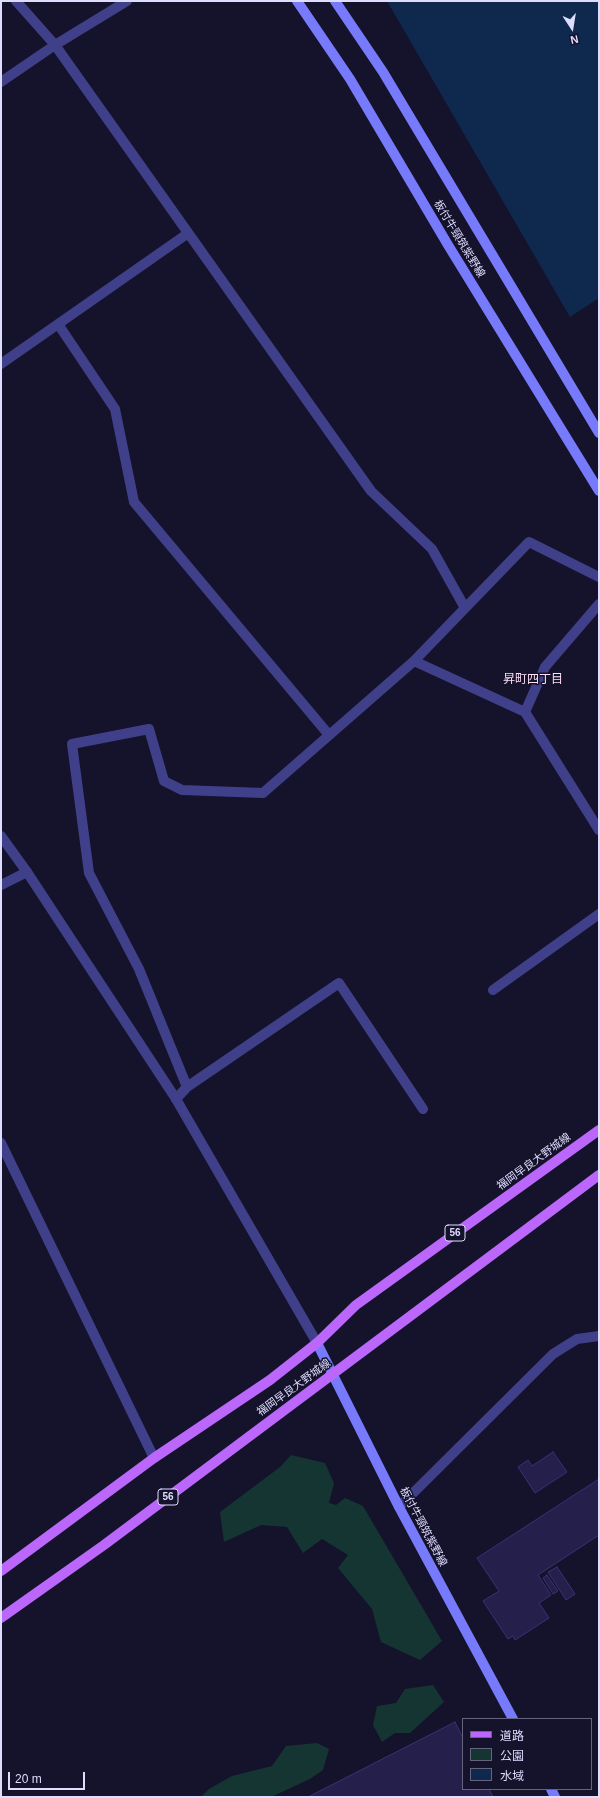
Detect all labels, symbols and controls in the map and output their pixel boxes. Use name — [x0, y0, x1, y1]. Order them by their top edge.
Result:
north arrow — [552, 8, 592, 48]
text: N — [569, 33, 580, 46]
street label: 板付牛頸筑紫野線 — [431, 198, 487, 280]
district label: 昇町四丁目 — [503, 673, 563, 687]
street label: 福岡早良大野城線 — [495, 1131, 573, 1193]
road number: 56 — [445, 1225, 465, 1241]
street label: 福岡早良大野城線 — [255, 1357, 333, 1419]
street label: 板付牛頸筑紫野線 — [397, 1485, 449, 1569]
road number: 56 — [158, 1489, 178, 1505]
legend — [462, 1718, 592, 1790]
text: 道路 — [500, 1729, 524, 1743]
text: 公園 — [500, 1749, 524, 1763]
scale bar — [10, 1764, 87, 1790]
text: 水域 — [500, 1769, 524, 1783]
text: 20 m — [15, 1772, 42, 1786]

